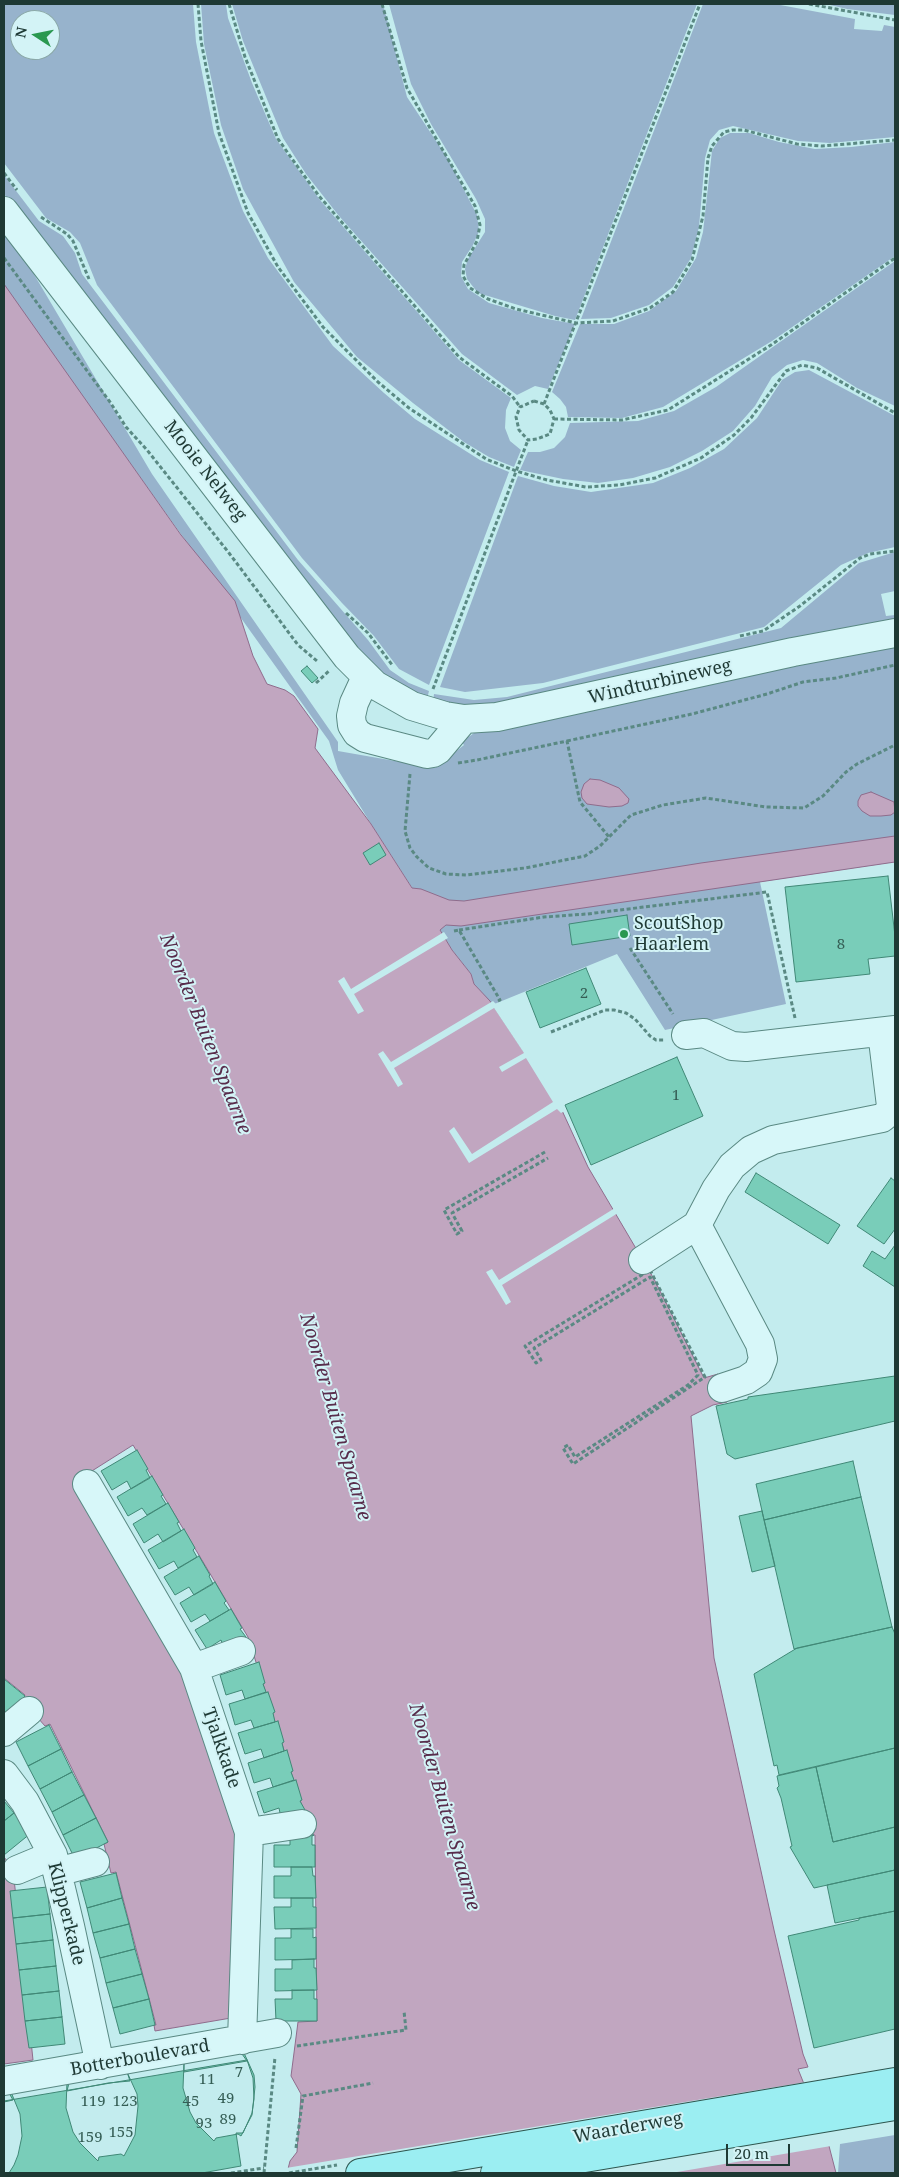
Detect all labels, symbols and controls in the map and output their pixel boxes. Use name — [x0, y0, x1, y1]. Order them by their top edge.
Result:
north arrow — [10, 10, 60, 60]
text: N — [10, 25, 31, 39]
street label: Mooie Nelweg — [159, 416, 251, 526]
street label: Windturbineweg — [586, 655, 734, 709]
place label: ScoutShop Haarlem — [634, 913, 723, 956]
marker: ScoutShop Haarlem — [618, 928, 630, 940]
water label: Noorder Buiten Spaarne — [154, 930, 256, 1138]
house number: 8 — [837, 936, 845, 954]
house number: 2 — [580, 985, 588, 1003]
house number: 1 — [672, 1087, 680, 1105]
water label: Noorder Buiten Spaarne — [295, 1311, 375, 1523]
water label: Noorder Buiten Spaarne — [404, 1701, 484, 1913]
street label: Tjalkkade — [197, 1705, 245, 1791]
street label: Klipperkade — [43, 1860, 89, 1968]
street label: Botterboulevard — [69, 2035, 211, 2081]
house number: 7 — [235, 2064, 243, 2082]
house number: 11 — [199, 2071, 215, 2089]
house number: 49 — [218, 2090, 234, 2108]
house number: 119 — [80, 2093, 106, 2111]
house number: 123 — [112, 2093, 138, 2111]
house number: 45 — [183, 2093, 199, 2111]
street label: Waarderweg — [572, 2108, 684, 2148]
house number: 89 — [220, 2111, 236, 2129]
house number: 93 — [196, 2115, 212, 2133]
house number: 155 — [108, 2124, 134, 2142]
house number: 159 — [77, 2129, 103, 2147]
scale bar — [729, 2134, 793, 2166]
text: 20 m — [734, 2143, 769, 2163]

